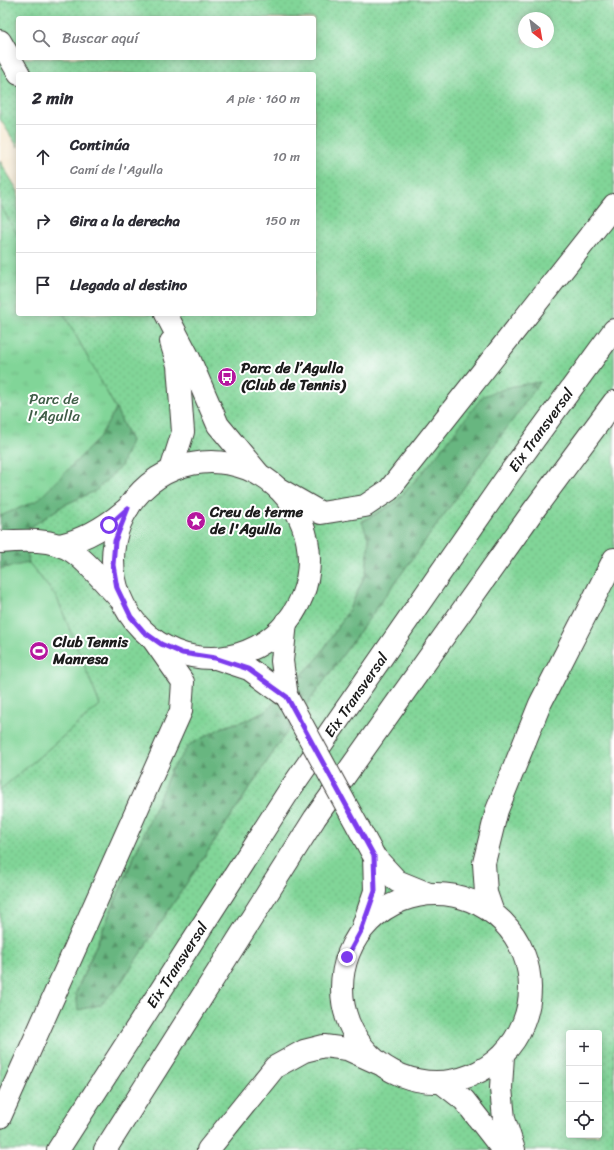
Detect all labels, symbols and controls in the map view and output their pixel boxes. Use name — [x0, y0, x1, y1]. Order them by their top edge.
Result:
north arrow — [518, 12, 554, 48]
search box — [16, 16, 316, 60]
text: Buscar aquí — [62, 25, 139, 51]
icon: search — [30, 27, 52, 49]
text: 2 min — [32, 83, 73, 113]
text: A pie · 160 m — [226, 87, 300, 110]
text: Continúa — [70, 132, 129, 158]
text: 10 m — [273, 145, 300, 168]
icon: ahead — [32, 146, 54, 168]
text: Camí de l'Agulla — [70, 158, 163, 181]
text: Gira a la derecha — [70, 208, 180, 234]
text: 150 m — [265, 209, 300, 232]
icon: right — [32, 210, 54, 232]
text: Llegada al destino — [70, 272, 187, 298]
icon: arrive — [32, 274, 54, 296]
place label: Parc de l’Agulla (Club de Tennis) — [241, 355, 347, 398]
bus stop icon: Parc de l’Agulla (Club de Tennis) — [216, 366, 238, 388]
street label: Eix Transversal — [501, 382, 581, 478]
park label: Parc de l'Agulla — [28, 386, 80, 429]
place label: Creu de terme de l'Agulla — [209, 499, 304, 542]
place icon: Creu de terme de l'Agulla — [185, 510, 207, 532]
route start — [100, 516, 118, 534]
place label: Club Tennis Manresa — [52, 629, 129, 672]
sports icon: Club Tennis Manresa — [28, 640, 50, 662]
street label: Eix Transversal — [317, 646, 395, 743]
street label: Eix Transversal — [139, 916, 215, 1014]
route end — [338, 948, 356, 966]
map controls — [566, 1030, 602, 1138]
button: + — [566, 1030, 602, 1066]
button: − — [566, 1066, 602, 1102]
button: locate — [566, 1102, 602, 1138]

